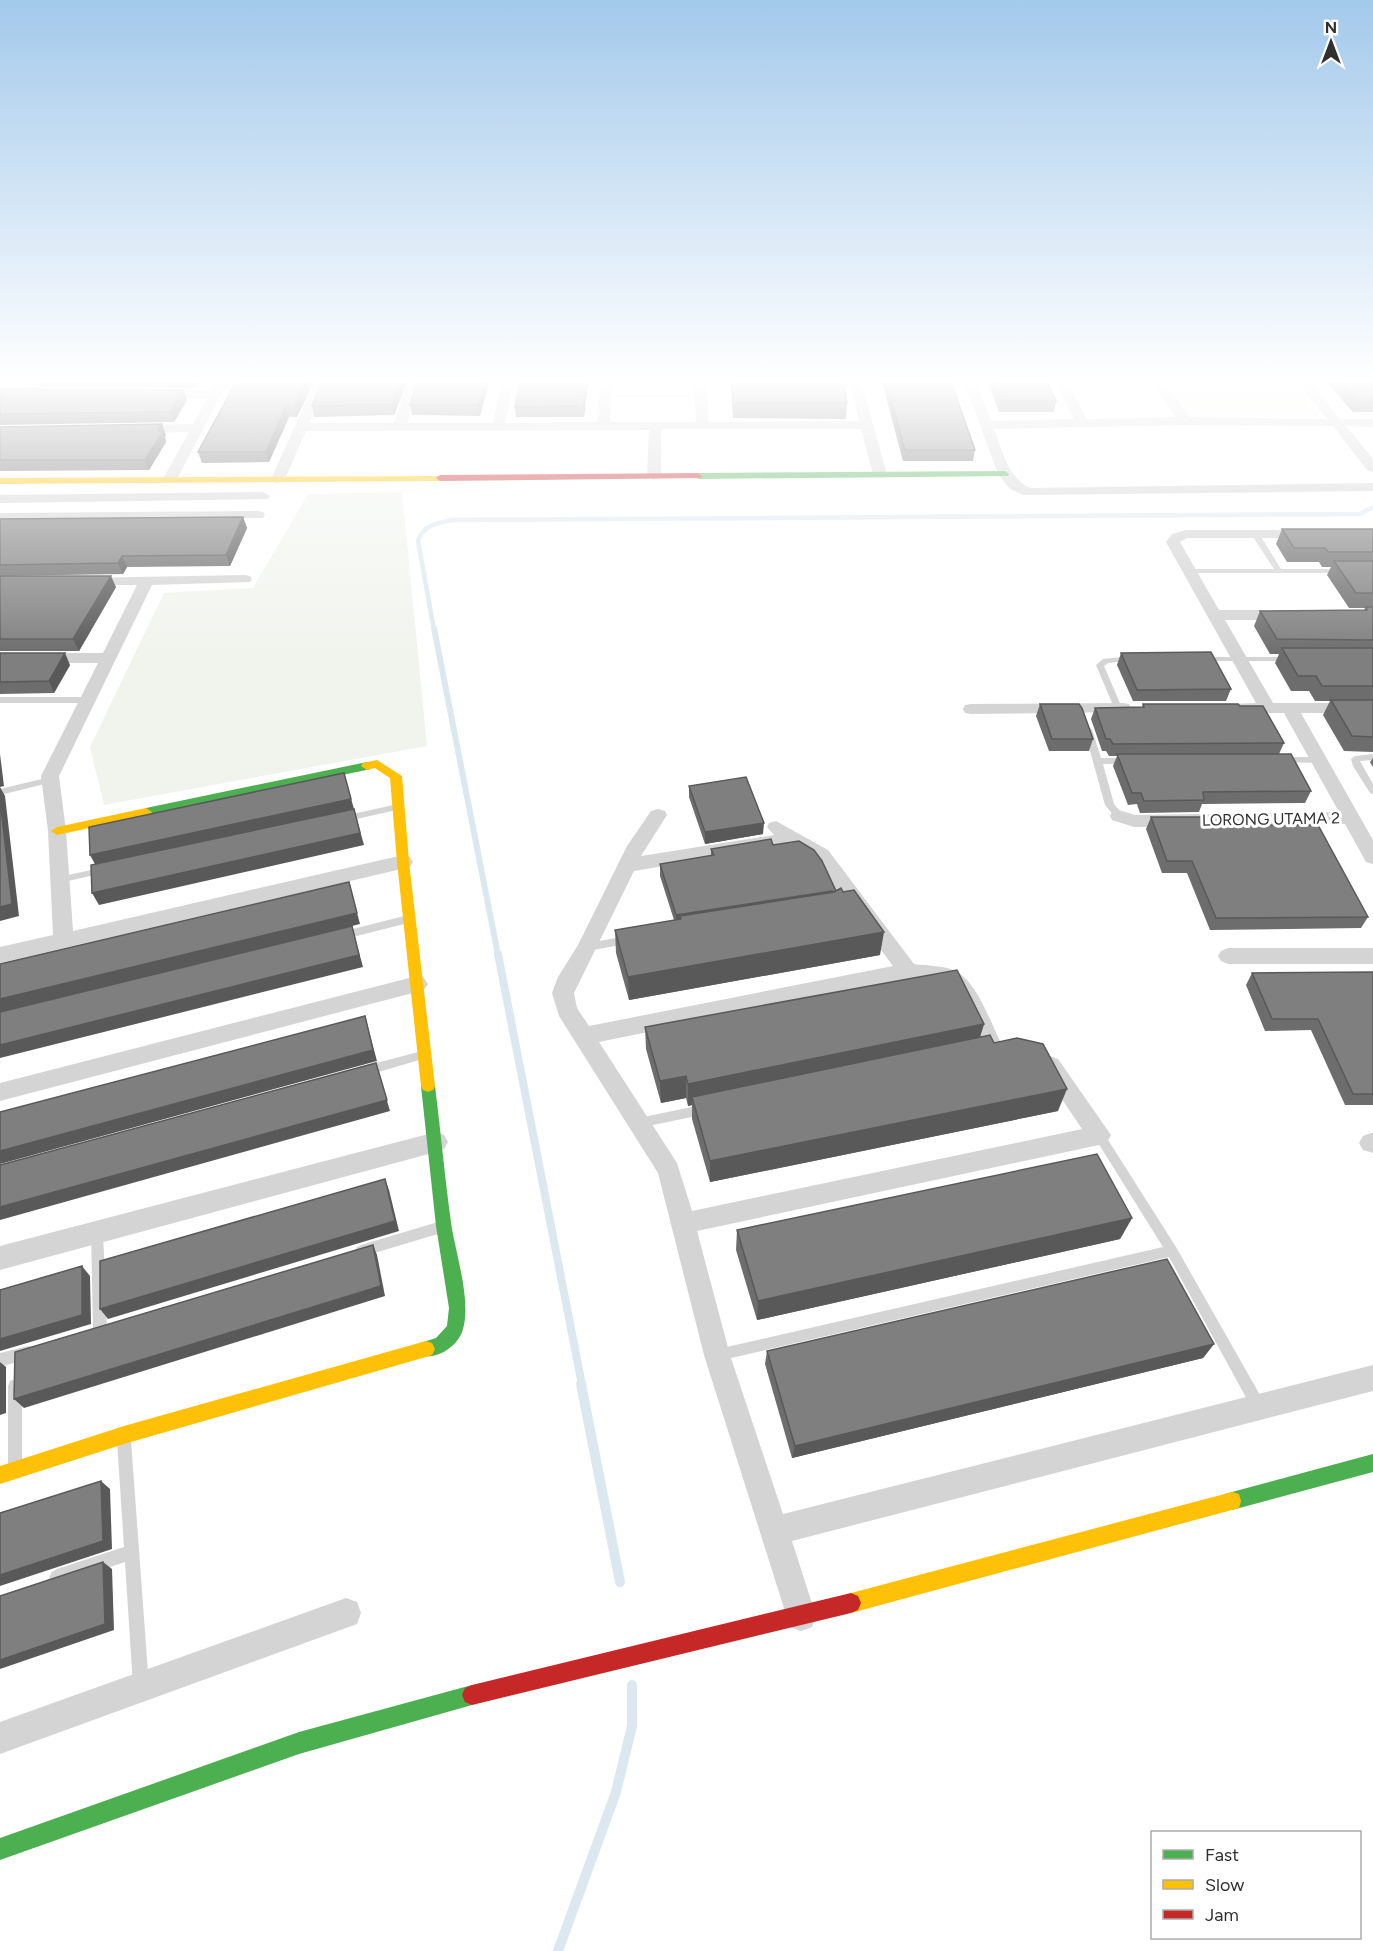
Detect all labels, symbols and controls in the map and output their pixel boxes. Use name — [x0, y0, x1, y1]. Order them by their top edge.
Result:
north arrow — [1301, 12, 1361, 72]
text: N — [1325, 18, 1337, 37]
street label: LORONG UTAMA 2 — [1202, 808, 1340, 830]
legend — [1151, 1831, 1361, 1939]
text: Fast — [1205, 1844, 1239, 1866]
text: Slow — [1205, 1874, 1244, 1896]
text: Jam — [1205, 1904, 1239, 1926]

